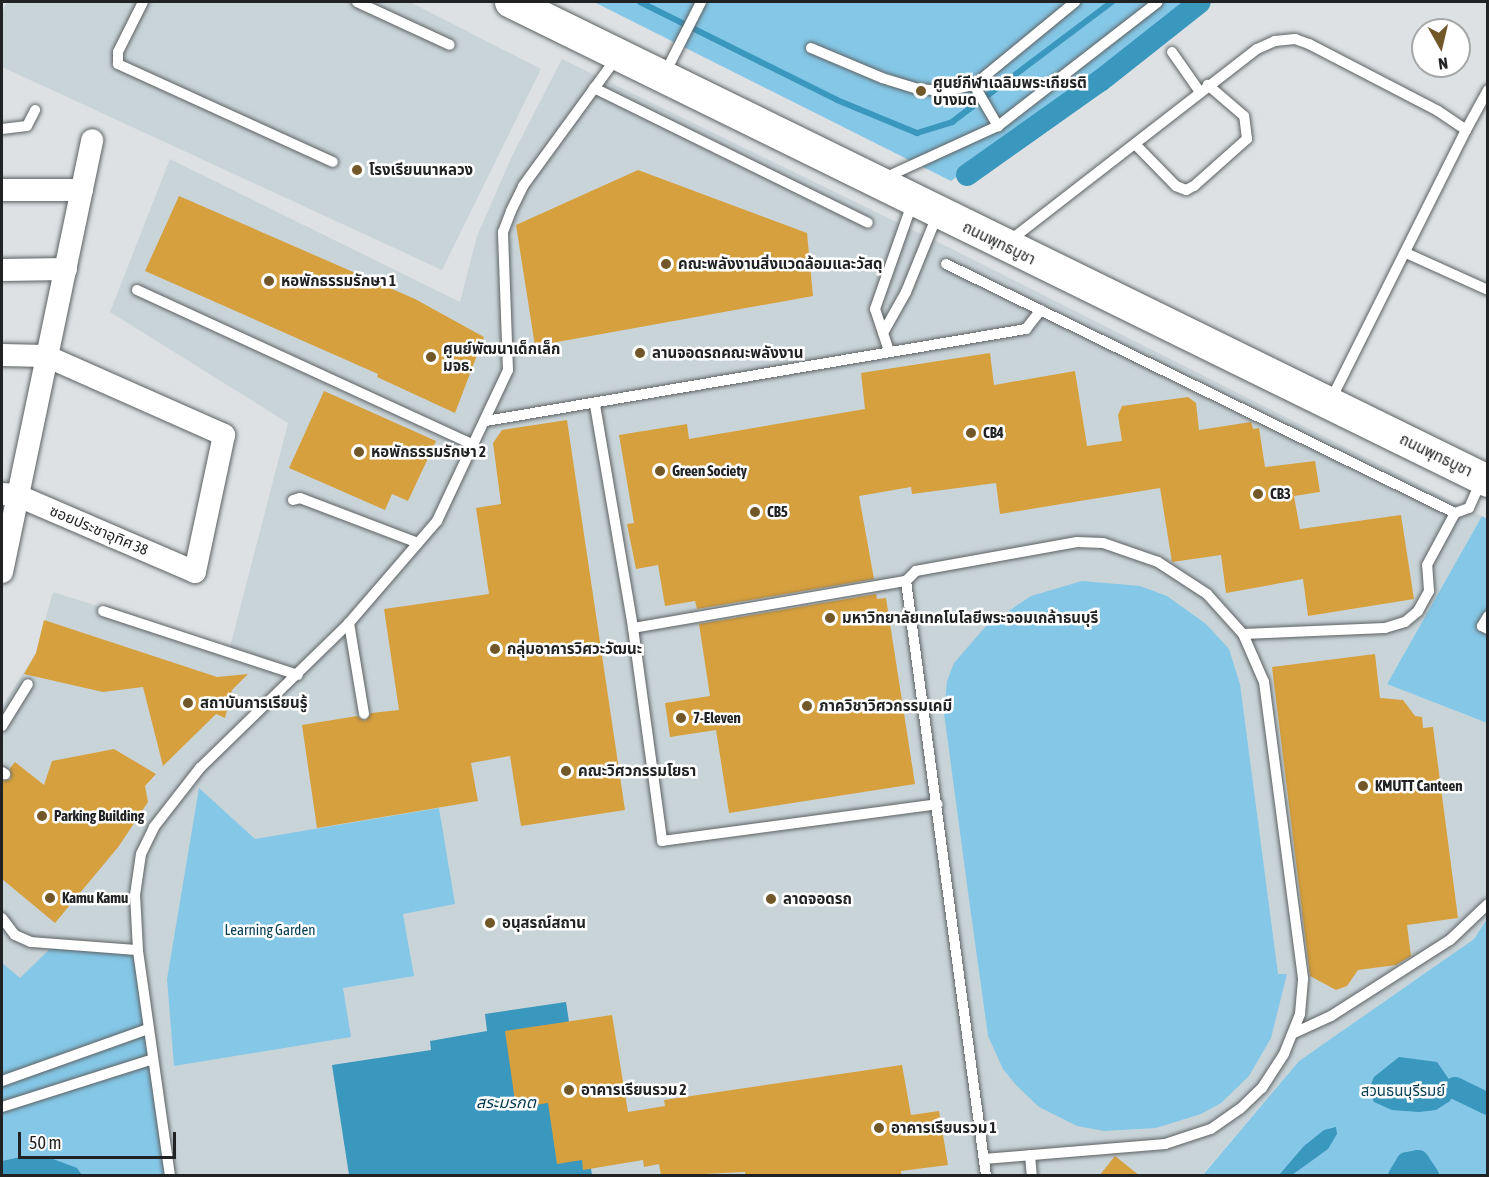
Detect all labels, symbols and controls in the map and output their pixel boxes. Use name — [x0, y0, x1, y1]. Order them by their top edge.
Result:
north arrow — [1411, 18, 1471, 78]
text: N — [1437, 54, 1449, 73]
place label: ศูนย์กีฬาเฉลิมพระเกียรติ บางมด — [933, 73, 1087, 108]
marker: ศูนย์กีฬาเฉลิมพระเกียรติ บางมด — [914, 84, 928, 98]
place label: โรงเรียนนาหลวง — [369, 161, 473, 179]
marker: โรงเรียนนาหลวง — [350, 163, 364, 177]
street label: ถนนพุทธบูชา — [960, 218, 1038, 268]
place label: คณะพลังงานสิ่งแวดล้อมและวัสดุ — [678, 255, 882, 273]
marker: คณะพลังงานสิ่งแวดล้อมและวัสดุ — [659, 257, 673, 271]
place label: หอพักธรรมรักษา 1 — [281, 272, 396, 290]
marker: หอพักธรรมรักษา 1 — [262, 274, 276, 288]
place label: ศูนย์พัฒนาเด็กเล็ก มจธ. — [443, 339, 560, 374]
place label: ลานจอดรถคณะพลังงาน — [652, 344, 803, 362]
marker: ลานจอดรถคณะพลังงาน — [633, 346, 647, 360]
marker: ศูนย์พัฒนาเด็กเล็ก มจธ. — [424, 350, 438, 364]
place label: CB4 — [983, 424, 1004, 442]
marker: CB4 — [964, 426, 978, 440]
street label: ถนนพุทธบูชา — [1397, 430, 1475, 480]
place label: หอพักธรรมรักษา 2 — [371, 443, 486, 461]
marker: หอพักธรรมรักษา 2 — [352, 445, 366, 459]
place label: Green Society — [672, 462, 747, 480]
marker: Green Society — [653, 464, 667, 478]
place label: CB3 — [1270, 485, 1291, 503]
marker: CB3 — [1251, 487, 1265, 501]
street label: ซอยประชาอุทิศ 38 — [47, 501, 151, 559]
place label: CB5 — [767, 503, 788, 521]
marker: CB5 — [748, 505, 762, 519]
place label: มหาวิทยาลัยเทคโนโลยีพระจอมเกล้าธนบุรี — [842, 609, 1098, 627]
marker: มหาวิทยาลัยเทคโนโลยีพระจอมเกล้าธนบุรี — [823, 611, 837, 625]
place label: กลุ่มอาคารวิศวะวัฒนะ — [507, 640, 642, 658]
marker: กลุ่มอาคารวิศวะวัฒนะ — [488, 642, 502, 656]
place label: สถาบันการเรียนรู้ — [200, 694, 307, 712]
marker: สถาบันการเรียนรู้ — [181, 696, 195, 710]
place label: ภาควิชาวิศวกรรมเคมี — [819, 697, 952, 715]
marker: ภาควิชาวิศวกรรมเคมี — [800, 699, 814, 713]
place label: 7-Eleven — [693, 709, 741, 727]
marker: 7-Eleven — [674, 711, 688, 725]
place label: คณะวิศวกรรมโยธา — [578, 762, 696, 780]
marker: คณะวิศวกรรมโยธา — [559, 764, 573, 778]
place label: KMUTT Canteen — [1375, 777, 1462, 795]
marker: KMUTT Canteen — [1356, 779, 1370, 793]
place label: Parking Building — [54, 807, 144, 825]
marker: Parking Building — [35, 809, 49, 823]
place label: Kamu Kamu — [62, 889, 128, 907]
place label: ลาดจอดรถ — [783, 890, 852, 908]
marker: Kamu Kamu — [43, 891, 57, 905]
marker: ลาดจอดรถ — [764, 892, 778, 906]
place label: อนุสรณ์สถาน — [502, 914, 586, 932]
marker: อนุสรณ์สถาน — [483, 916, 497, 930]
park label: Learning Garden — [224, 921, 316, 939]
place label: อาคารเรียนรวม 2 — [581, 1081, 687, 1099]
park label: สวนธนบุรีรมย์ — [1361, 1082, 1445, 1100]
marker: อาคารเรียนรวม 2 — [562, 1083, 576, 1097]
water label: สระมรกต — [476, 1092, 536, 1112]
place label: อาคารเรียนรวม 1 — [891, 1119, 997, 1137]
scale bar — [21, 1120, 178, 1158]
marker: อาคารเรียนรวม 1 — [872, 1121, 886, 1135]
text: 50 m — [29, 1132, 61, 1153]

